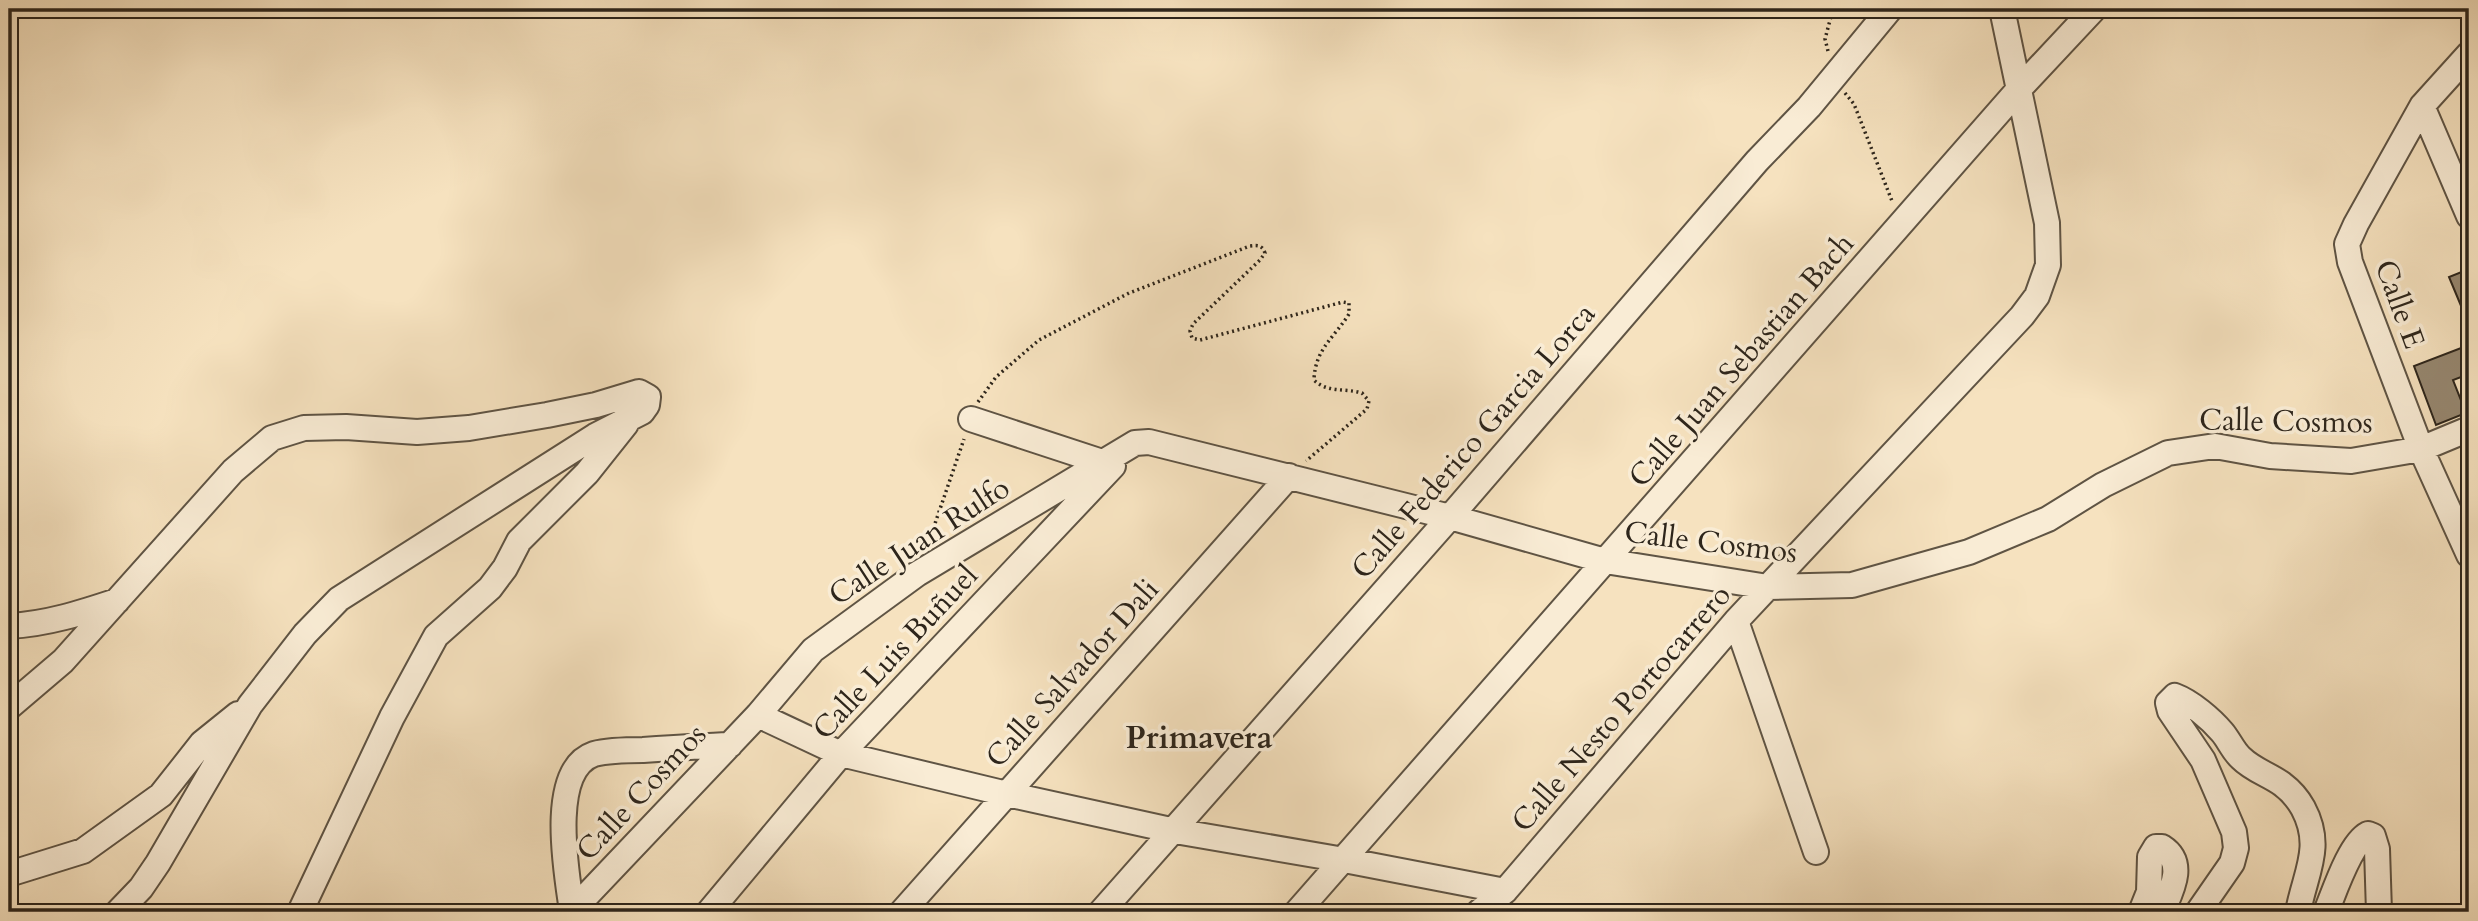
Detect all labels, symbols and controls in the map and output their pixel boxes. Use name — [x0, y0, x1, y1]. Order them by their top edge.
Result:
street label: Calle Juan Sebastian Bach — [1619, 224, 1864, 496]
street label: Calle E — [2365, 254, 2434, 354]
street label: Calle Federico Garcia Lorca — [1342, 295, 1605, 588]
street label: Calle Cosmos — [2199, 399, 2373, 444]
street label: Calle Juan Rulfo — [821, 468, 1018, 615]
street label: Calle Cosmos — [1622, 512, 1800, 573]
street label: Calle Luis Buñuel — [803, 556, 988, 749]
street label: Calle Salvador Dali — [976, 570, 1168, 777]
street label: Calle Nesto Portocarrero — [1502, 576, 1740, 841]
street label: Calle Cosmos — [567, 715, 716, 870]
district label: Primavera — [1125, 716, 1273, 760]

